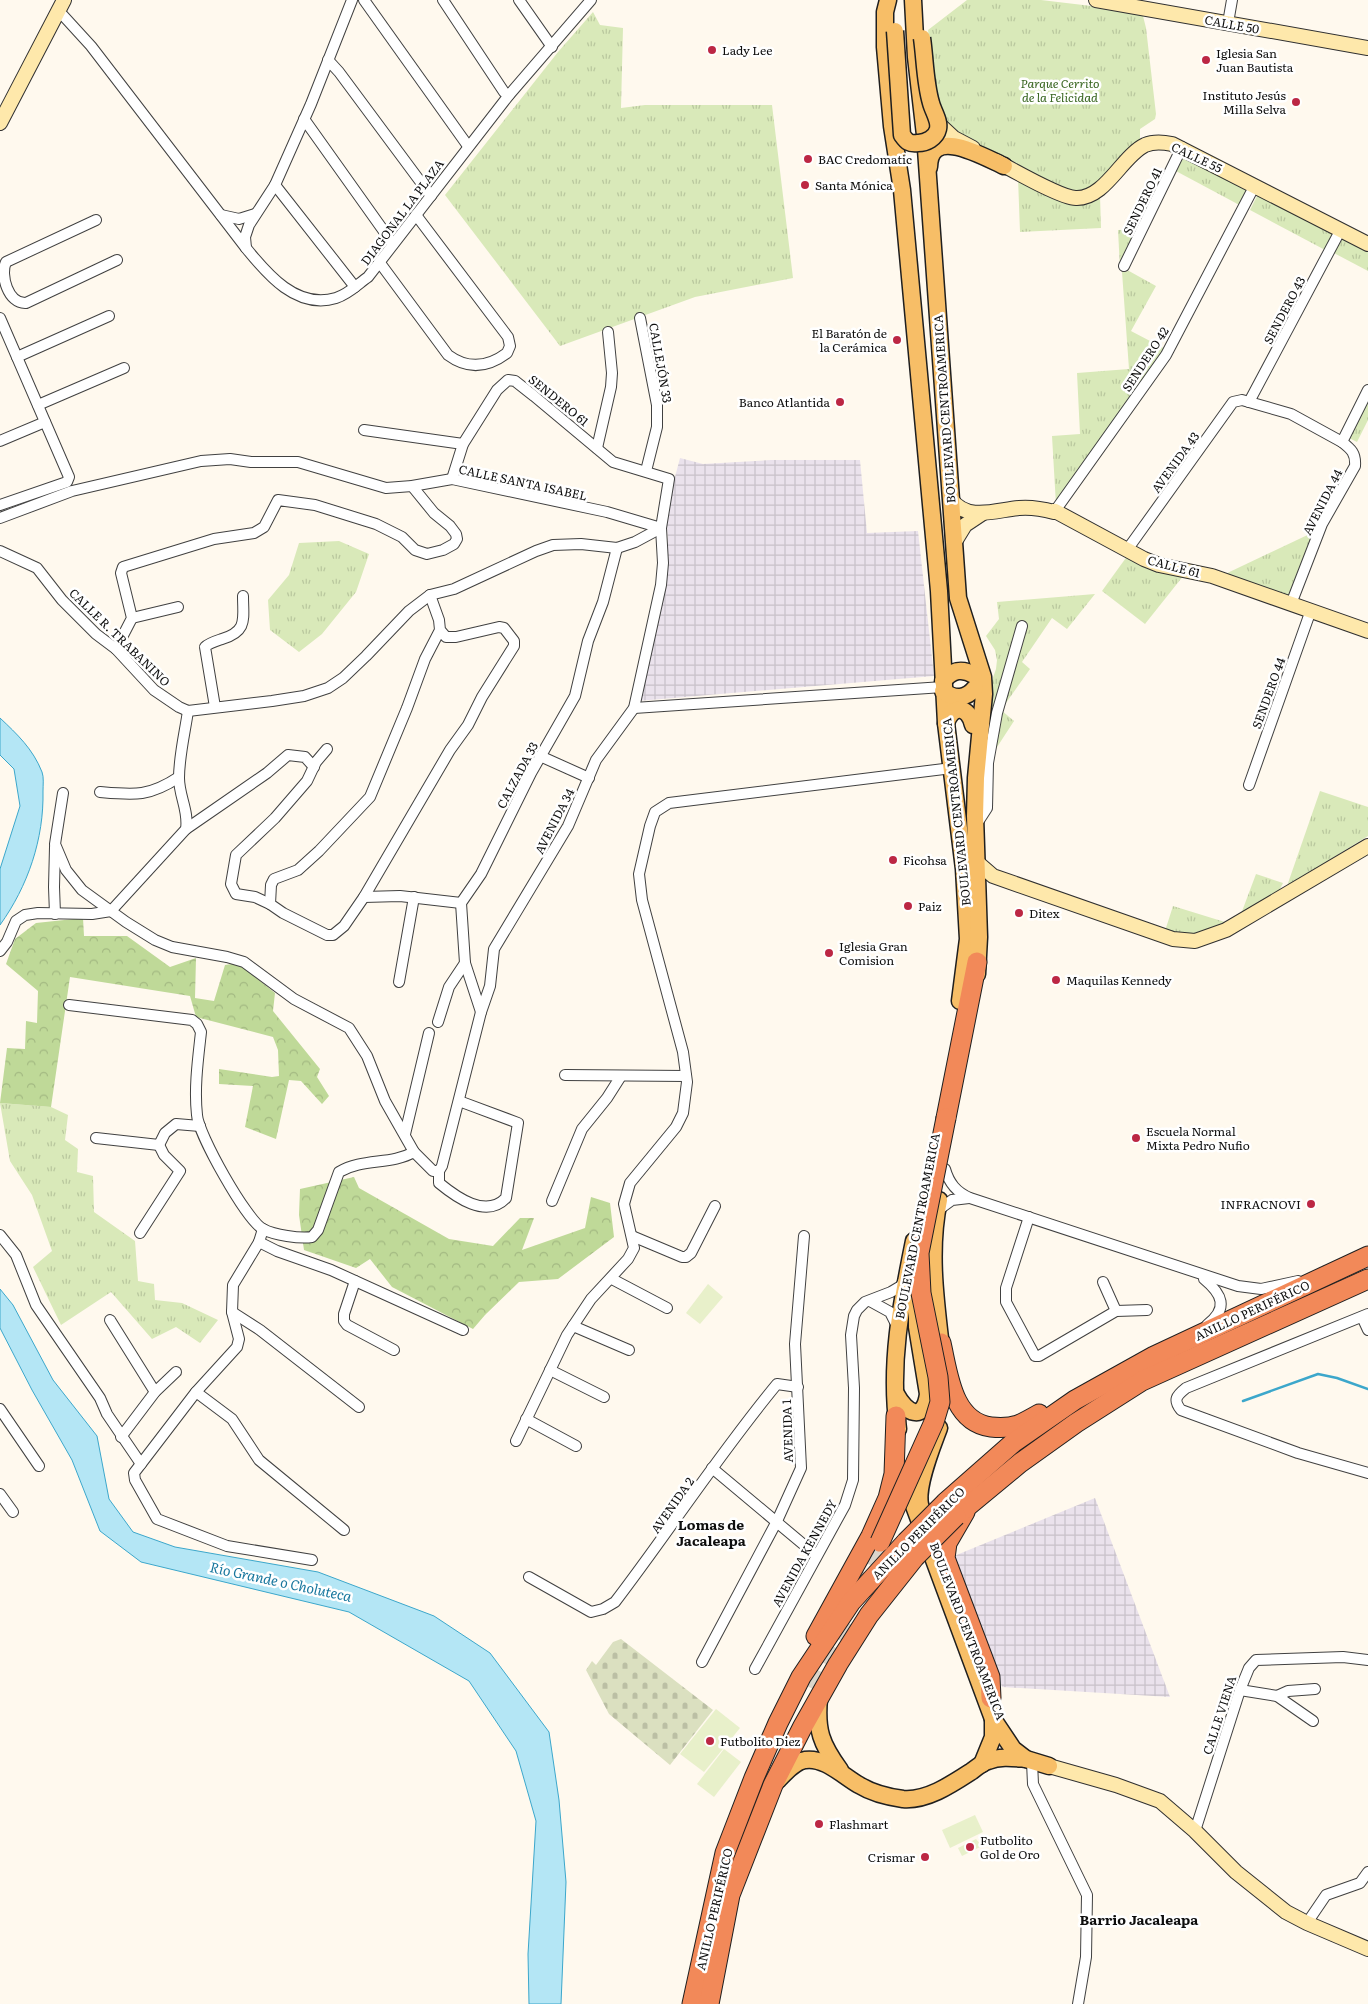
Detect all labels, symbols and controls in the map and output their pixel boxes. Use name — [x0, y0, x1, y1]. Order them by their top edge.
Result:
street label: CALLE 50 — [1203, 10, 1261, 38]
place label: Lady Lee — [722, 41, 772, 59]
marker: Lady Lee — [706, 44, 718, 56]
place label: Iglesia San Juan Bautista — [1216, 44, 1294, 76]
marker: Iglesia San Juan Bautista — [1200, 54, 1212, 66]
park label: Parque Cerrito de la Felicidad — [1021, 74, 1100, 106]
place label: Instituto Jesús Milla Selva — [1203, 86, 1287, 118]
marker: Instituto Jesús Milla Selva — [1290, 96, 1302, 108]
street label: CALLE 55 — [1168, 137, 1226, 177]
place label: BAC Credomatic — [818, 150, 912, 168]
marker: BAC Credomatic — [802, 153, 814, 165]
street label: DIAGONAL LA PLAZA — [356, 155, 448, 269]
street label: SENDERO 41 — [1118, 164, 1166, 238]
place label: Santa Mónica — [815, 176, 893, 194]
marker: Santa Mónica — [799, 179, 811, 191]
street label: SENDERO 43 — [1259, 273, 1309, 347]
street label: BOULEVARD CENTROAMERICA — [928, 314, 960, 504]
street label: CALLEJÓN 33 — [645, 322, 677, 404]
street label: SENDERO 42 — [1117, 323, 1173, 395]
place label: El Baratón de la Cerámica — [811, 324, 888, 356]
marker: El Baratón de la Cerámica — [891, 334, 903, 346]
street label: SENDERO 61 — [525, 370, 593, 430]
place label: Banco Atlantida — [739, 393, 831, 411]
marker: Banco Atlantida — [834, 396, 846, 408]
street label: AVENIDA 43 — [1147, 428, 1203, 496]
street label: CALLE SANTA ISABEL — [457, 460, 589, 504]
street label: AVENIDA 44 — [1298, 466, 1347, 538]
street label: CALLE 61 — [1146, 550, 1202, 582]
street label: CALLE R. TRABANINO — [65, 584, 175, 690]
street label: SENDERO 44 — [1247, 654, 1289, 731]
street label: BOULEVARD CENTROAMERICA — [937, 717, 975, 907]
street label: CALZADA 33 — [492, 738, 542, 812]
street label: AVENIDA 34 — [530, 785, 578, 857]
place label: Ficohsa — [903, 851, 947, 869]
marker: Ficohsa — [887, 854, 899, 866]
place label: Paiz — [918, 897, 942, 915]
marker: Paiz — [902, 900, 914, 912]
place label: Ditex — [1029, 904, 1060, 922]
marker: Ditex — [1013, 907, 1025, 919]
place label: Iglesia Gran Comision — [839, 937, 908, 969]
marker: Iglesia Gran Comision — [823, 947, 835, 959]
place label: Maquilas Kennedy — [1066, 971, 1172, 989]
marker: Maquilas Kennedy — [1050, 974, 1062, 986]
place label: Escuela Normal Mixta Pedro Nufio — [1146, 1122, 1250, 1154]
street label: BOULEVARD CENTROAMERICA — [890, 1131, 944, 1321]
marker: Escuela Normal Mixta Pedro Nufio — [1130, 1132, 1142, 1144]
place label: INFRACNOVI — [1221, 1195, 1301, 1213]
marker: INFRACNOVI — [1305, 1198, 1317, 1210]
street label: ANILLO PERIFÉRICO — [1192, 1275, 1312, 1345]
street label: AVENIDA 1 — [777, 1399, 797, 1463]
street label: AVENIDA 2 — [646, 1473, 698, 1537]
street label: ANILLO PERIFÉRICO — [867, 1482, 969, 1584]
street label: AVENIDA KENNEDY — [767, 1496, 841, 1610]
district label: Lomas de Jacaleapa — [676, 1514, 747, 1550]
street label: BOULEVARD CENTROAMERICA — [926, 1539, 1010, 1723]
water label: Río Grande o Choluteca — [208, 1556, 354, 1606]
street label: CALLE VIENA — [1198, 1673, 1240, 1757]
place label: Futbolito Diez — [720, 1732, 801, 1750]
marker: Futbolito Diez — [704, 1735, 716, 1747]
place label: Flashmart — [829, 1815, 888, 1833]
marker: Flashmart — [813, 1818, 825, 1830]
place label: Futbolito Gol de Oro — [980, 1831, 1040, 1863]
marker: Futbolito Gol de Oro — [964, 1841, 976, 1853]
street label: ANILLO PERIFÉRICO — [691, 1846, 737, 1972]
place label: Crismar — [868, 1848, 915, 1866]
marker: Crismar — [919, 1851, 931, 1863]
district label: Barrio Jacaleapa — [1080, 1909, 1199, 1929]

